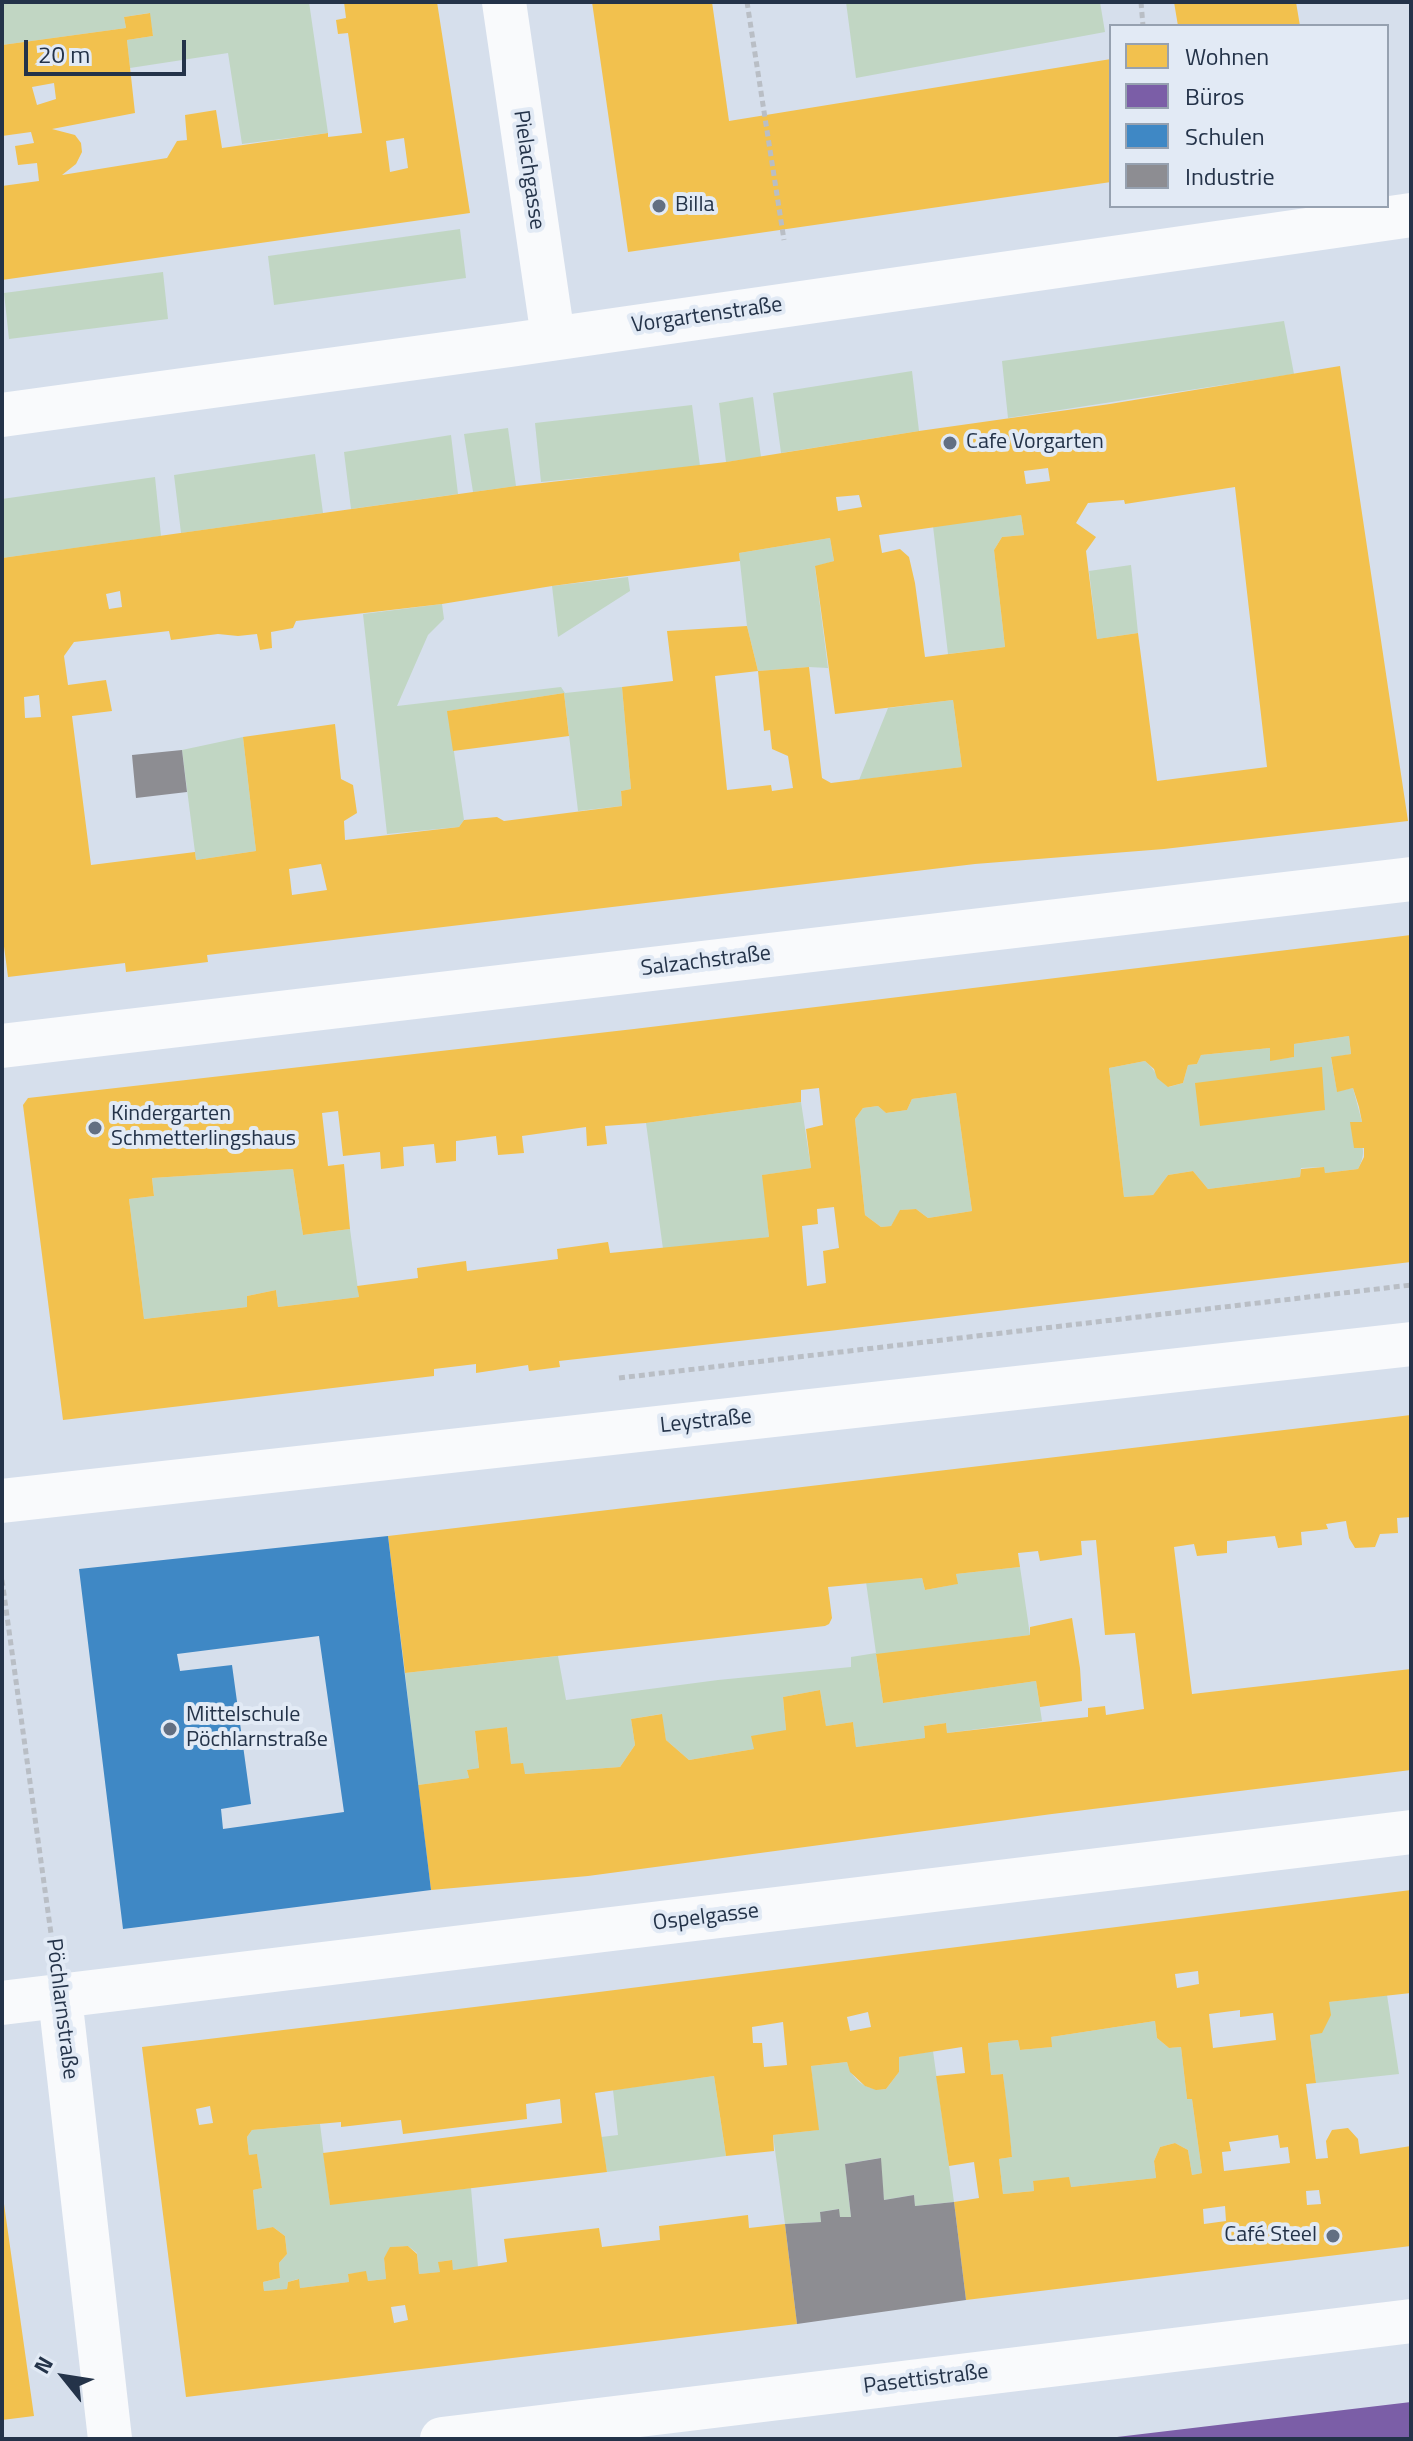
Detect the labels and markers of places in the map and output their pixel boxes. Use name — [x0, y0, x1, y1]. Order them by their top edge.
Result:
place label: Billa — [675, 193, 715, 219]
marker: Billa — [650, 197, 668, 215]
place label: Cafe Vorgarten — [966, 430, 1104, 456]
marker: Cafe Vorgarten — [941, 434, 959, 452]
place label: Kindergarten Schmetterlingshaus — [111, 1102, 296, 1154]
marker: Kindergarten Schmetterlingshaus — [86, 1119, 104, 1137]
place label: Mittelschule Pöchlarnstraße — [186, 1703, 328, 1754]
marker: Mittelschule Pöchlarnstraße — [161, 1720, 179, 1738]
place label: Café Steel — [1224, 2223, 1317, 2249]
marker: Café Steel — [1324, 2227, 1342, 2245]

